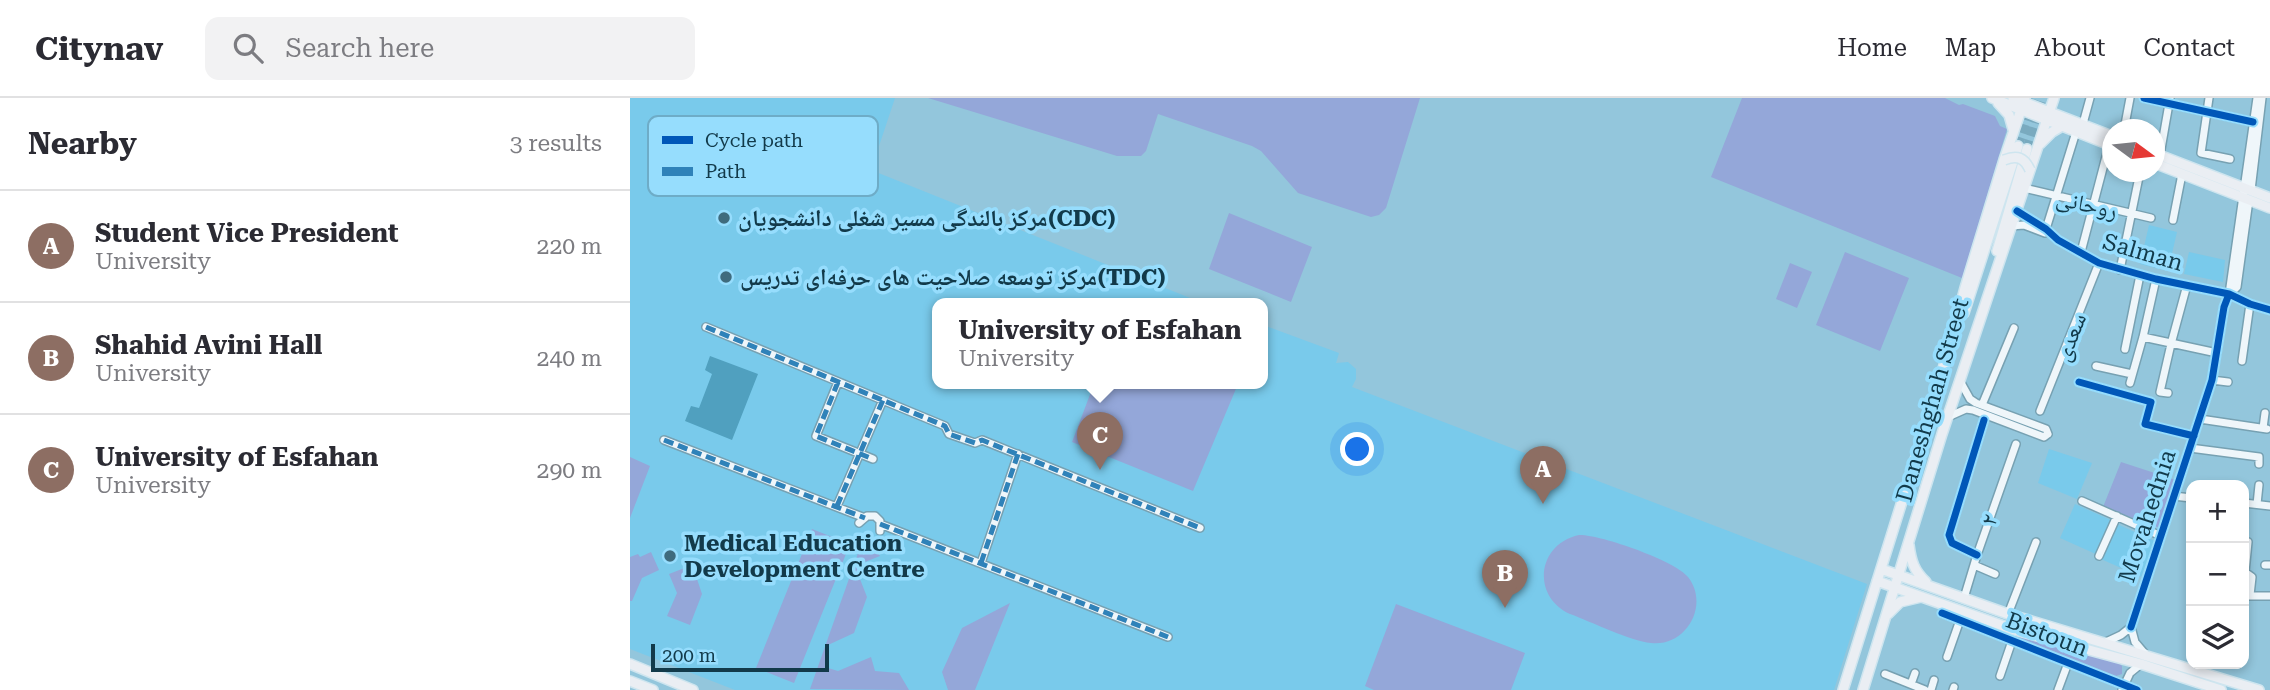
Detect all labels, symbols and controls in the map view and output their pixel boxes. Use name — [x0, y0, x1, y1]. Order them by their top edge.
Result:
search box — [205, 17, 695, 80]
text: Citynav — [35, 29, 163, 68]
icon: search — [229, 29, 267, 67]
text: Search here — [285, 33, 434, 63]
text: Home — [1837, 34, 1907, 62]
text: Map — [1945, 34, 1996, 62]
text: About — [2034, 34, 2105, 62]
text: Contact — [2143, 34, 2235, 62]
legend — [648, 116, 878, 196]
north arrow — [2102, 119, 2165, 182]
text: Nearby — [28, 126, 137, 161]
text: Cycle path — [705, 129, 803, 152]
text: 3 results — [510, 130, 602, 157]
text: Path — [705, 160, 746, 183]
street label: روحانی — [2054, 184, 2120, 225]
place label: مرکز بالندگی مسیر شغلی دانشجویان(CDC) — [738, 205, 1115, 232]
marker: مرکز بالندگی مسیر شغلی دانشجویان(CDC) — [716, 210, 732, 226]
text: Student Vice President — [95, 218, 399, 248]
street label: Salman — [2100, 228, 2186, 277]
text: A — [43, 233, 59, 260]
text: 220 m — [537, 233, 602, 260]
text: University — [95, 248, 211, 275]
place label: مرکز توسعه صلاحیت های حرفه‌ای تدریس(TDC) — [740, 264, 1165, 291]
marker: مرکز توسعه صلاحیت های حرفه‌ای تدریس(TDC) — [718, 269, 734, 285]
street label: Daneshghah Street — [1890, 295, 1975, 505]
popup — [932, 298, 1268, 389]
street label: سعدی — [2049, 309, 2092, 365]
text: University of Esfahan — [958, 315, 1242, 345]
text: Shahid Avini Hall — [95, 330, 322, 360]
text: B — [43, 345, 59, 372]
text: 240 m — [537, 345, 602, 372]
text: University — [958, 345, 1074, 372]
text: University — [95, 360, 211, 387]
pin: C — [1077, 412, 1123, 470]
your location — [1340, 432, 1374, 466]
text: University of Esfahan — [95, 442, 378, 472]
pin: A — [1520, 446, 1566, 504]
street label: Movahednia — [2113, 446, 2182, 586]
text: C — [43, 457, 59, 484]
text: 290 m — [537, 457, 602, 484]
text: University — [95, 472, 211, 499]
map controls — [2186, 480, 2249, 669]
button: + — [2186, 480, 2249, 543]
street label: ۲ — [1975, 511, 2004, 530]
place label: Medical Education Development Centre — [684, 530, 925, 583]
button: − — [2186, 543, 2249, 606]
marker: Medical Education Development Centre — [662, 548, 678, 564]
pin: B — [1482, 550, 1528, 608]
button: layers — [2186, 606, 2249, 669]
street label: Bistoun — [2002, 607, 2092, 662]
scale bar — [651, 641, 830, 673]
text: 200 m — [662, 644, 716, 667]

